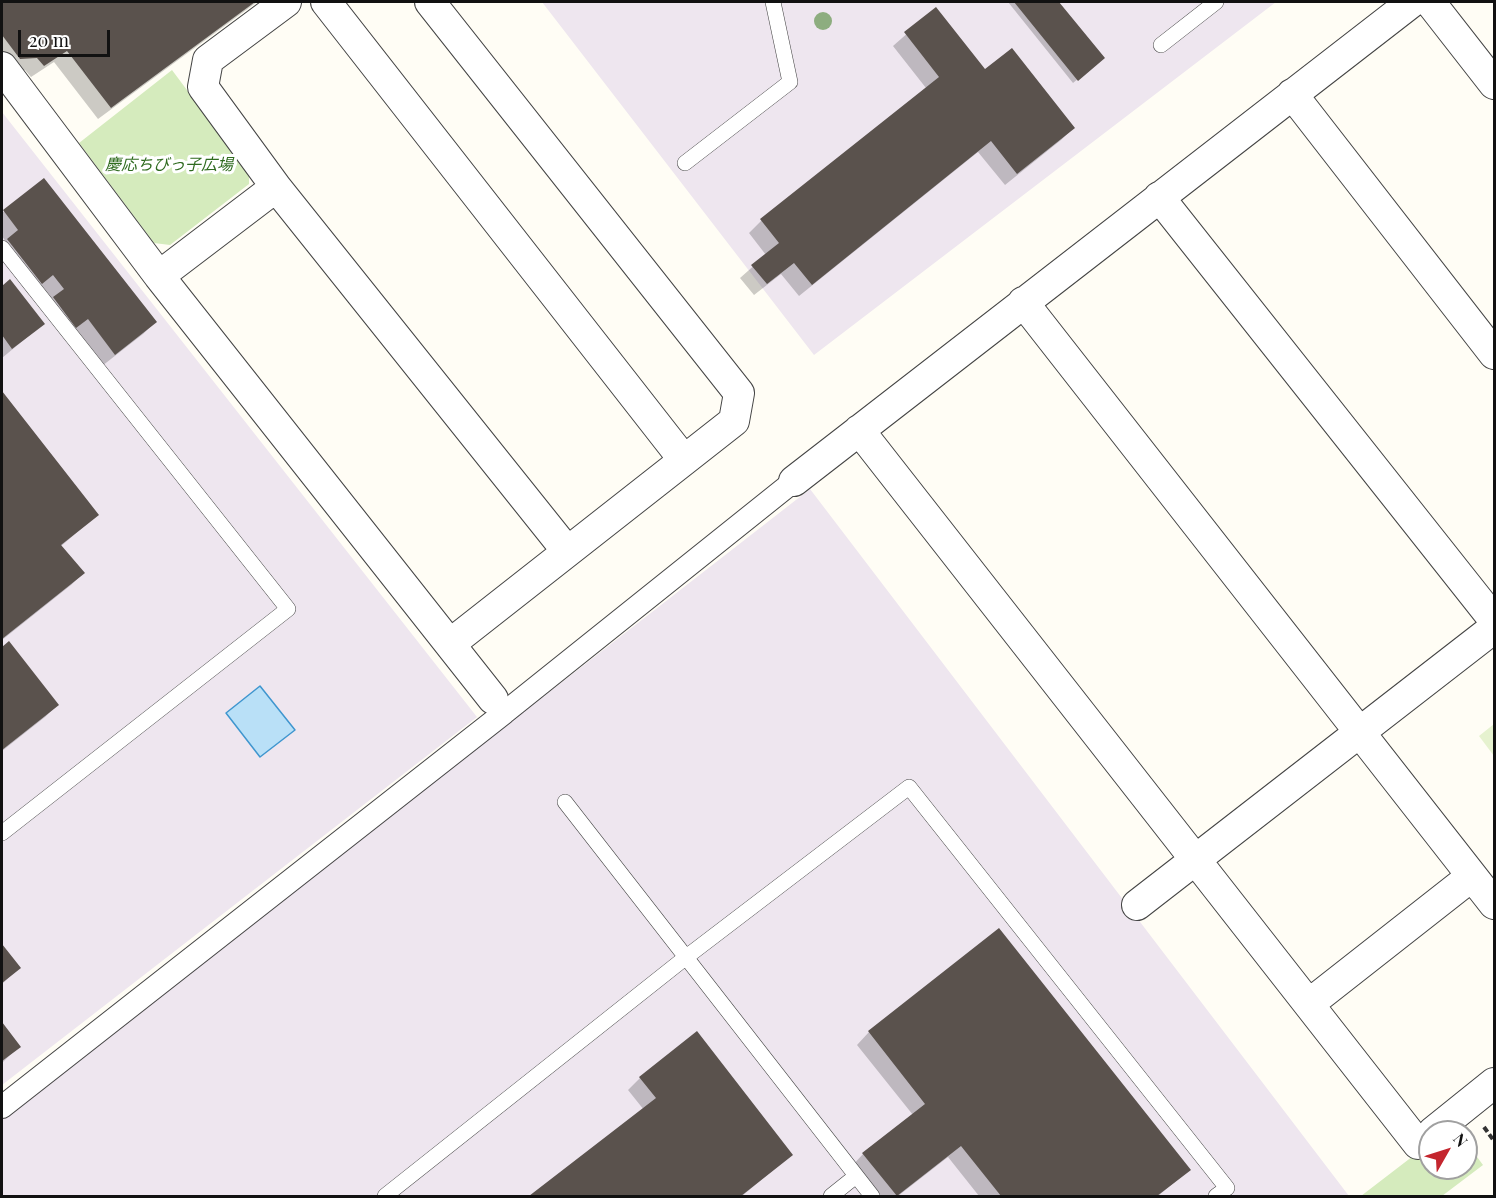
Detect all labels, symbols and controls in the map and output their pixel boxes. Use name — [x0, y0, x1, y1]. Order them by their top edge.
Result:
scale bar — [21, 18, 112, 56]
text: 20 m — [29, 28, 69, 52]
park label: 慶応ちびっ子広場 — [105, 155, 233, 175]
north arrow — [1418, 1120, 1478, 1180]
text: N — [1449, 1129, 1473, 1151]

